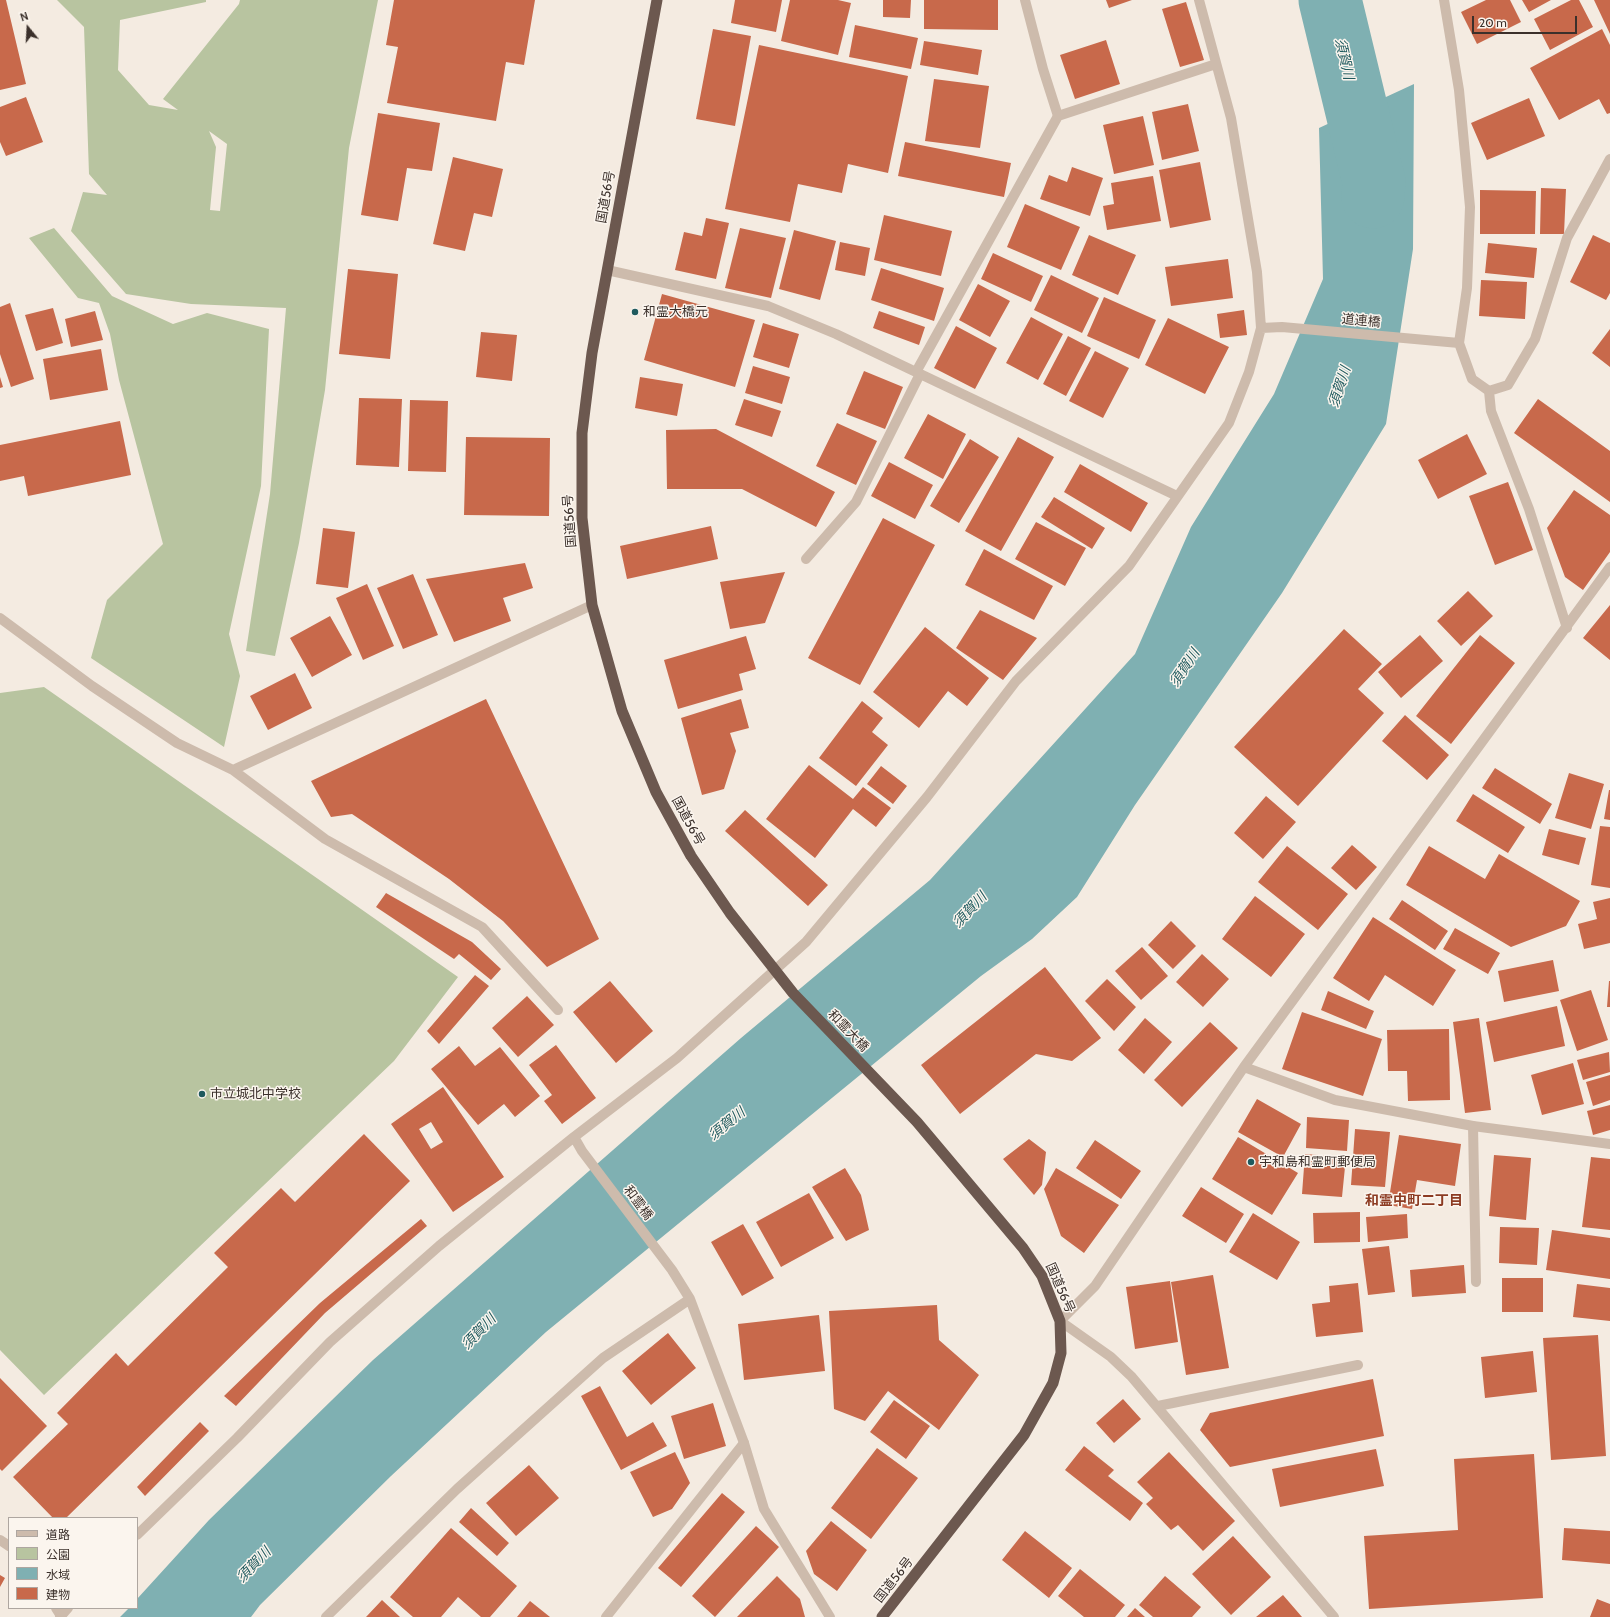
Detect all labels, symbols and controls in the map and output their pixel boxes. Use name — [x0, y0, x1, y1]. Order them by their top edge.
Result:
north arrow — [8, 8, 48, 48]
scale bar — [1474, 8, 1579, 34]
text: N — [18, 9, 30, 24]
text: 20 m — [1479, 15, 1507, 30]
water label: 須賀川 — [1331, 37, 1357, 81]
street label: 国道56号 — [594, 169, 618, 225]
place label: 和霊大橋元 — [643, 304, 708, 320]
marker: 和霊大橋元 — [630, 307, 640, 317]
street label: 道連橋 — [1341, 312, 1381, 330]
water label: 須賀川 — [1326, 364, 1354, 410]
street label: 国道56号 — [560, 494, 580, 548]
water label: 須賀川 — [1167, 646, 1203, 690]
street label: 国道56号 — [668, 794, 708, 848]
water label: 須賀川 — [950, 889, 990, 931]
street label: 和霊大橋 — [824, 1007, 872, 1055]
place label: 市立城北中学校 — [210, 1086, 301, 1102]
marker: 市立城北中学校 — [197, 1089, 207, 1099]
water label: 須賀川 — [705, 1104, 749, 1144]
place label: 宇和島和霊町郵便局 — [1259, 1154, 1376, 1170]
marker: 宇和島和霊町郵便局 — [1246, 1157, 1256, 1167]
street label: 和霊橋 — [620, 1183, 656, 1223]
district label: 和霊中町二丁目 — [1365, 1193, 1463, 1209]
street label: 国道56号 — [1042, 1260, 1078, 1316]
water label: 須賀川 — [458, 1311, 500, 1353]
legend — [8, 1517, 138, 1609]
text: 道路 — [46, 1527, 70, 1542]
water label: 須賀川 — [233, 1544, 275, 1586]
text: 公園 — [46, 1547, 70, 1562]
street label: 国道56号 — [871, 1554, 917, 1606]
text: 水域 — [46, 1567, 70, 1582]
text: 建物 — [46, 1587, 70, 1602]

